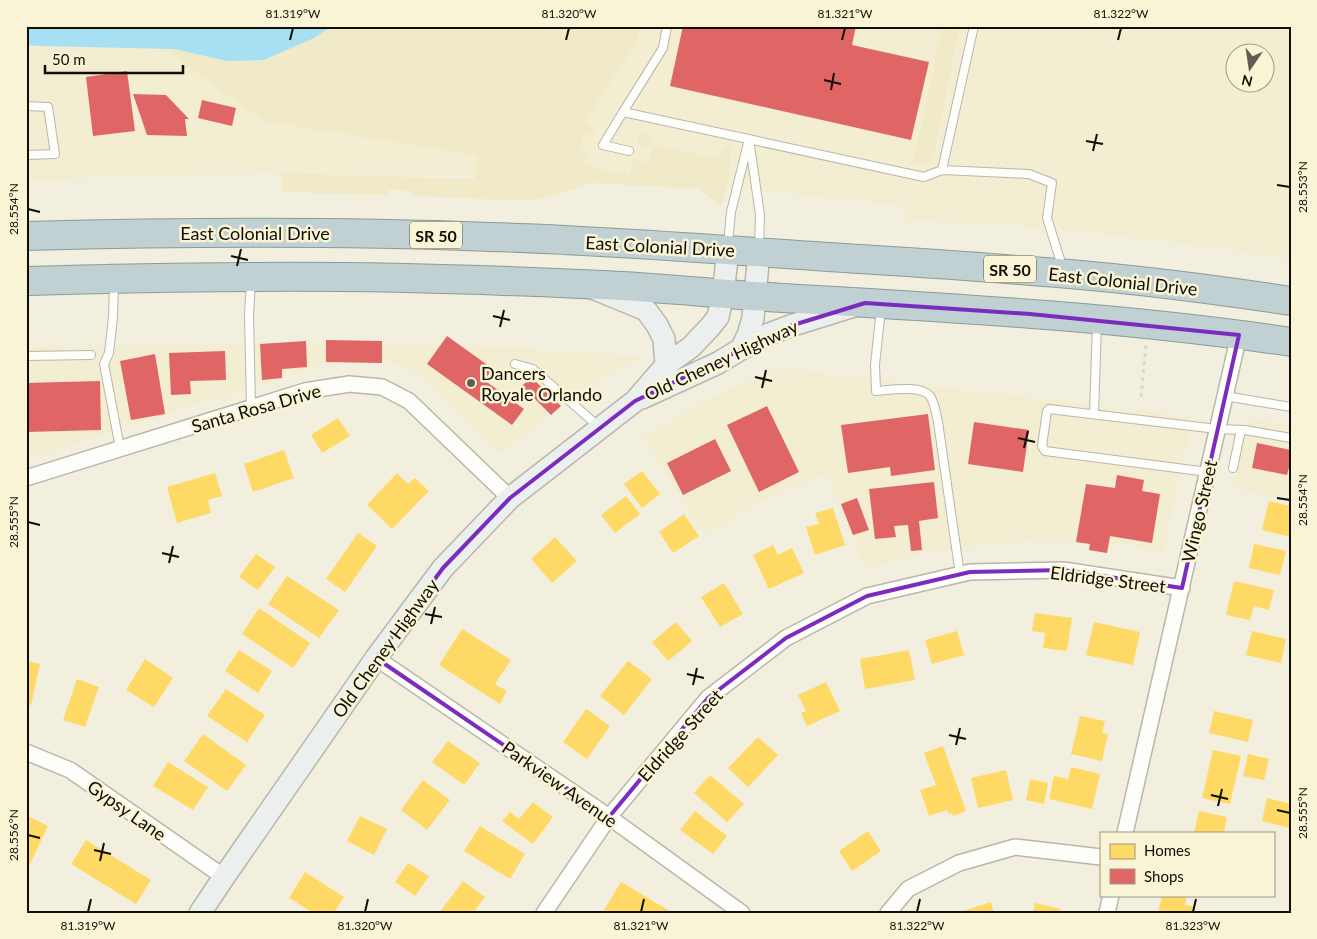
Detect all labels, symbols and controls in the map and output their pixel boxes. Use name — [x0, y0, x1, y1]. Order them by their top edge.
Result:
text: 81.319°W — [265, 6, 321, 21]
text: 81.320°W — [541, 6, 597, 21]
text: 81.321°W — [817, 6, 873, 21]
text: 81.322°W — [1093, 6, 1149, 21]
scale bar — [45, 42, 182, 74]
north arrow — [1224, 42, 1274, 92]
text: 50 m — [52, 50, 86, 68]
text: N — [1240, 72, 1254, 91]
text: 28.553°N — [1295, 161, 1310, 213]
text: 28.554°N — [6, 183, 21, 235]
street label: East Colonial Drive — [180, 222, 330, 244]
road number: SR 50 — [410, 222, 462, 248]
street label: East Colonial Drive — [585, 231, 735, 261]
road number: SR 50 — [984, 255, 1036, 282]
street label: East Colonial Drive — [1047, 262, 1199, 300]
street label: Old Cheney Highway — [641, 314, 802, 405]
place label: Dancers Royale Orlando — [481, 362, 602, 405]
marker: Dancers Royale Orlando — [465, 377, 477, 389]
street label: Santa Rosa Drive — [189, 379, 323, 437]
street label: Wingo Street — [1177, 457, 1222, 564]
text: 28.554°N — [1295, 474, 1310, 526]
text: 28.555°N — [6, 496, 21, 548]
street label: Eldridge Street — [1049, 561, 1168, 597]
street label: Old Cheney Highway — [327, 573, 443, 722]
street label: Eldridge Street — [633, 684, 727, 786]
street label: Parkview Avenue — [498, 736, 622, 832]
street label: Gypsy Lane — [83, 775, 171, 845]
text: 28.555°N — [1295, 787, 1310, 839]
text: 28.556°N — [6, 809, 21, 861]
legend — [1100, 832, 1274, 896]
text: Homes — [1144, 841, 1190, 859]
text: Shops — [1144, 867, 1184, 885]
text: 81.319°W — [60, 918, 116, 933]
text: 81.320°W — [337, 918, 393, 933]
text: 81.321°W — [613, 918, 669, 933]
text: 81.322°W — [889, 918, 945, 933]
text: 81.323°W — [1165, 918, 1221, 933]

